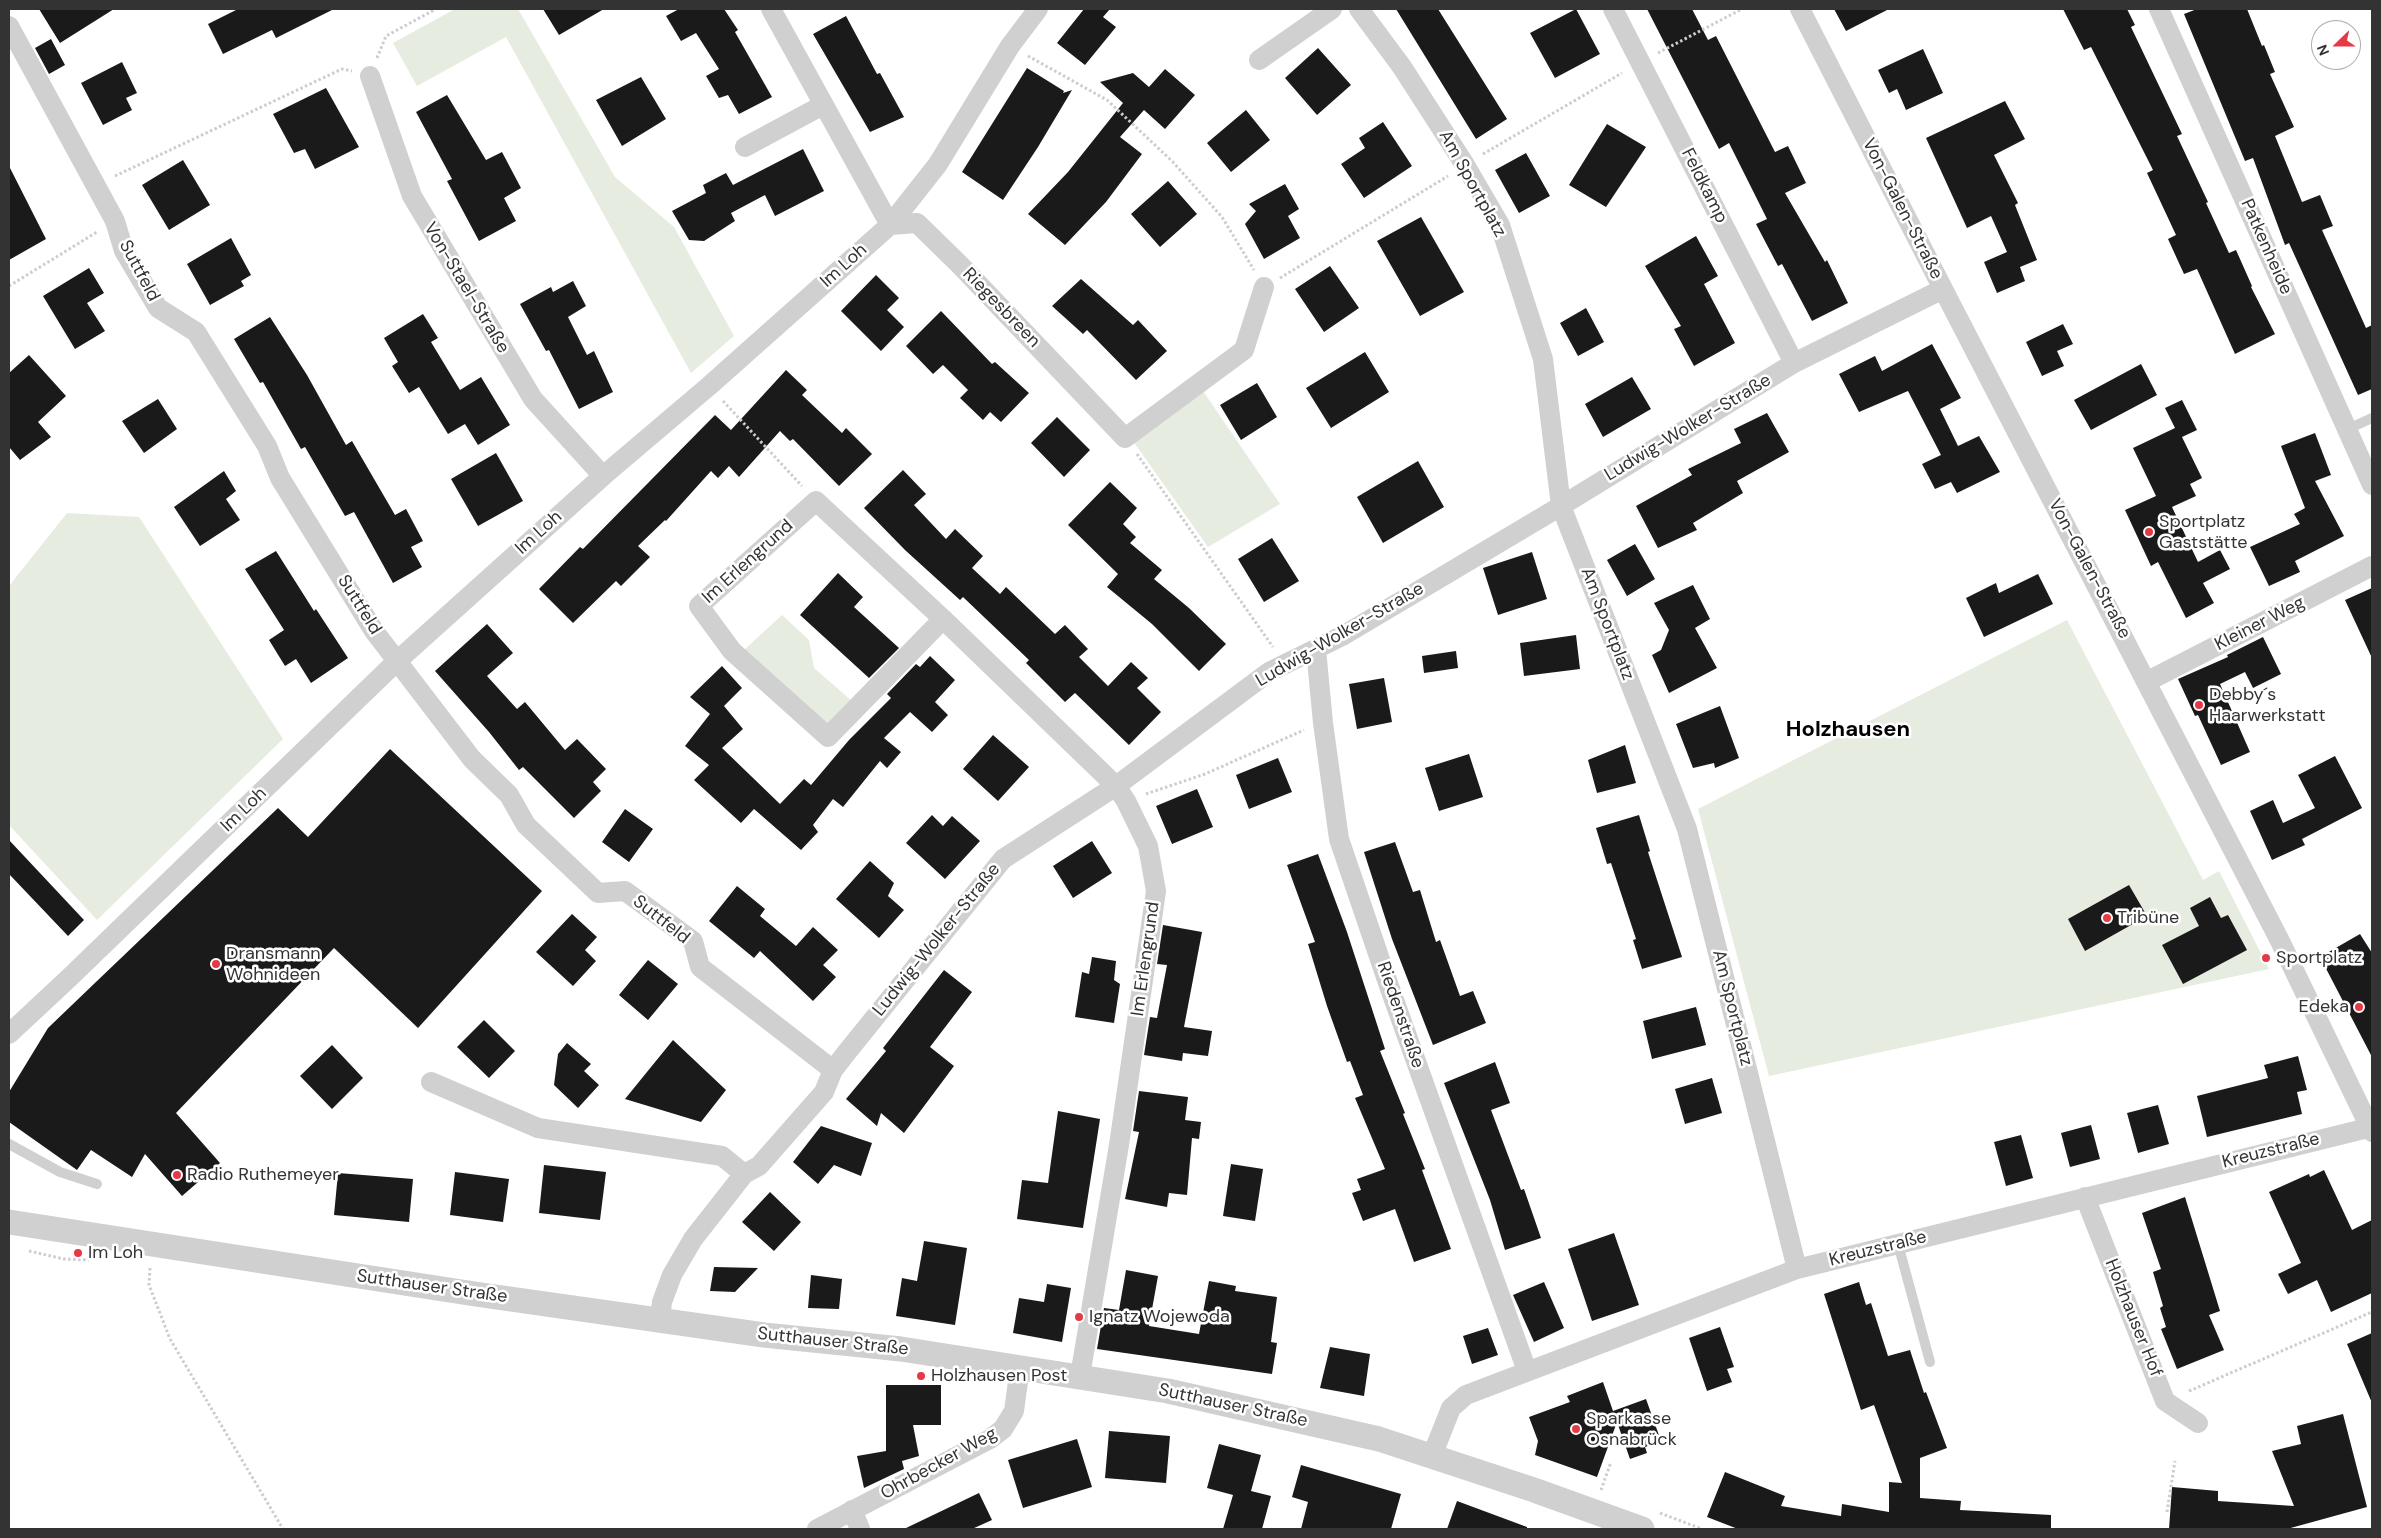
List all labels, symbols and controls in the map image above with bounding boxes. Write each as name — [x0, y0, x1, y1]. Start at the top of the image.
north arrow — [2311, 20, 2361, 70]
text: N — [2313, 42, 2333, 58]
street label: Am Sportplatz — [1434, 127, 1510, 241]
street label: Von-Galen-Straße — [1857, 135, 1947, 283]
street label: Feldkamp — [1676, 145, 1732, 227]
street label: Patkenheide — [2235, 196, 2297, 298]
street label: Von-Stael-Straße — [418, 219, 514, 357]
street label: Suttfeld — [114, 237, 164, 305]
street label: Im Loh — [816, 240, 872, 292]
street label: Riegesbreen — [958, 264, 1044, 352]
street label: Ludwig-Wolker-Straße — [1601, 370, 1775, 486]
street label: Von-Galen-Straße — [2043, 495, 2135, 643]
street label: Im Loh — [511, 507, 567, 559]
place label: Sportplatz Gaststätte — [2159, 511, 2247, 554]
street label: Im Erlengrund — [698, 515, 798, 609]
marker: Sportplatz Gaststätte — [2143, 526, 2155, 538]
street label: Am Sportplatz — [1576, 565, 1638, 683]
street label: Suttfeld — [332, 571, 386, 639]
street label: Ludwig-Wolker-Straße — [1252, 578, 1428, 692]
street label: Kleiner Weg — [2212, 592, 2308, 656]
place label: Debby´s Haarwerkstatt — [2209, 684, 2326, 726]
marker: Debby´s Haarwerkstatt — [2193, 699, 2205, 711]
district label: Holzhausen — [1786, 717, 1910, 743]
street label: Im Loh — [217, 783, 271, 837]
street label: Ludwig-Wolker-Straße — [869, 859, 1005, 1021]
street label: Suttfeld — [628, 891, 694, 949]
street label: Im Erlengrund — [1127, 901, 1165, 1017]
place label: Tribüne — [2117, 907, 2179, 929]
marker: Tribüne — [2101, 912, 2113, 924]
place label: Dransmann Wohnideen — [226, 943, 321, 986]
place label: Sportplatz — [2276, 947, 2362, 969]
street label: Am Sportplatz — [1707, 948, 1757, 1068]
marker: Sportplatz — [2260, 952, 2272, 964]
marker: Dransmann Wohnideen — [210, 958, 222, 970]
street label: Riedenstraße — [1372, 959, 1428, 1071]
place label: Edeka — [2299, 996, 2349, 1018]
marker: Edeka — [2353, 1001, 2365, 1013]
street label: Kreuzstraße — [2220, 1128, 2322, 1174]
place label: Radio Ruthemeyer — [187, 1164, 339, 1186]
marker: Radio Ruthemeyer — [171, 1169, 183, 1181]
street label: Kreuzstraße — [1827, 1226, 1929, 1272]
place label: Im Loh — [88, 1242, 143, 1264]
marker: Im Loh — [72, 1247, 84, 1259]
street label: Holzhauser Hof — [2099, 1256, 2167, 1380]
street label: Sutthauser Straße — [355, 1266, 509, 1308]
place label: Ignatz Wojewoda — [1089, 1306, 1230, 1328]
marker: Ignatz Wojewoda — [1073, 1311, 1085, 1323]
street label: Sutthauser Straße — [756, 1323, 910, 1361]
place label: Holzhausen Post — [931, 1365, 1067, 1387]
marker: Holzhausen Post — [915, 1370, 927, 1382]
street label: Sutthauser Straße — [1156, 1380, 1310, 1432]
place label: Sparkasse Osnabrück — [1586, 1408, 1677, 1450]
street label: Ohrbecker Weg — [877, 1423, 1001, 1505]
marker: Sparkasse Osnabrück — [1570, 1423, 1582, 1435]

